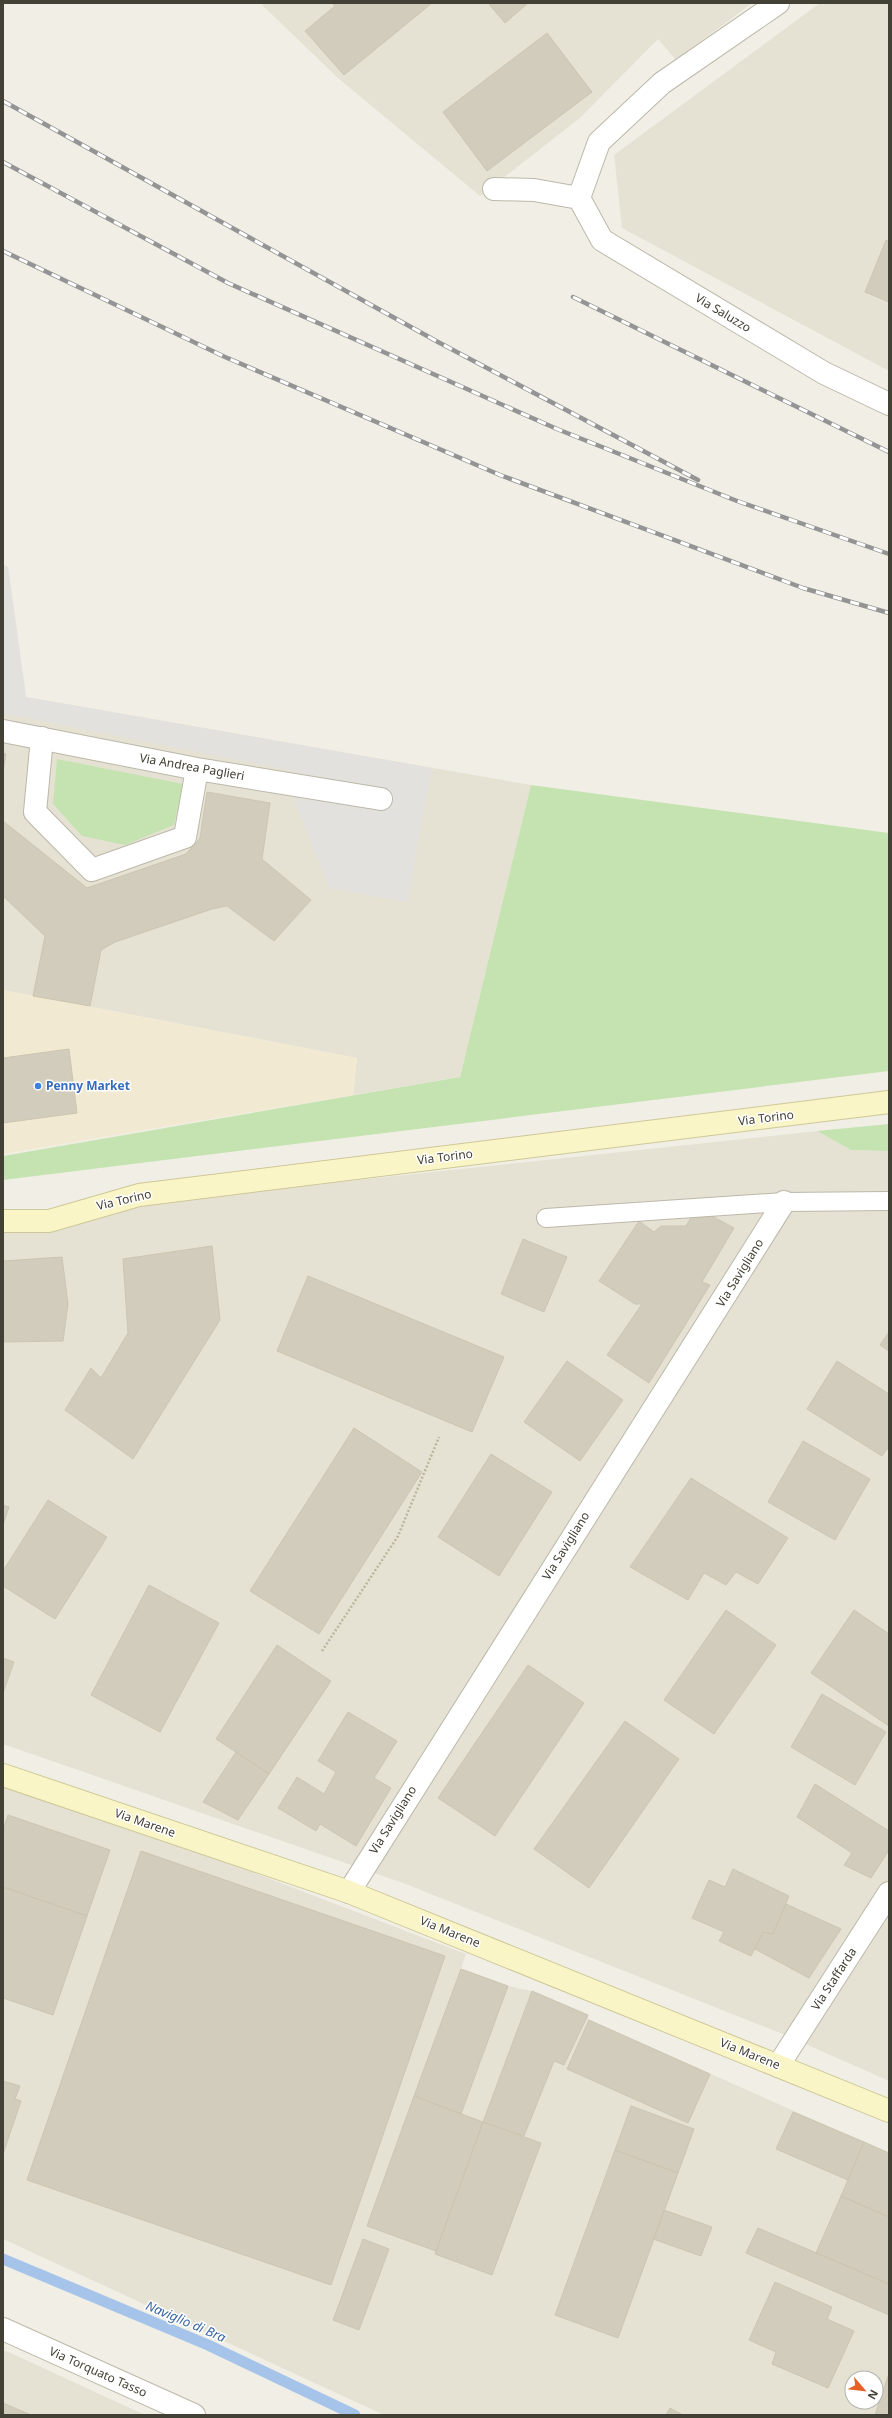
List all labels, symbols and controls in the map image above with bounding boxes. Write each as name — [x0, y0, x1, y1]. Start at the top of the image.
street label: Via Saluzzo — [692, 289, 754, 336]
street label: Via Andrea Paglieri — [138, 749, 246, 784]
place label: Penny Market — [46, 1077, 130, 1094]
marker: Penny Market — [33, 1081, 43, 1091]
street label: Via Torino — [737, 1106, 795, 1129]
street label: Via Torino — [416, 1145, 474, 1168]
street label: Via Torino — [95, 1185, 153, 1214]
street label: Via Savigliano — [712, 1235, 767, 1310]
street label: Via Savigliano — [538, 1508, 593, 1583]
street label: Via Savigliano — [365, 1782, 420, 1857]
street label: Via Marene — [112, 1804, 178, 1841]
street label: Via Marene — [418, 1912, 483, 1951]
street label: Via Staffarda — [807, 1944, 860, 2013]
street label: Via Marene — [718, 2034, 783, 2073]
water label: Naviglio di Bra — [143, 2296, 229, 2346]
street label: Via Torquato Tasso — [47, 2342, 150, 2401]
north arrow — [844, 2370, 884, 2410]
text: N — [865, 2387, 882, 2402]

